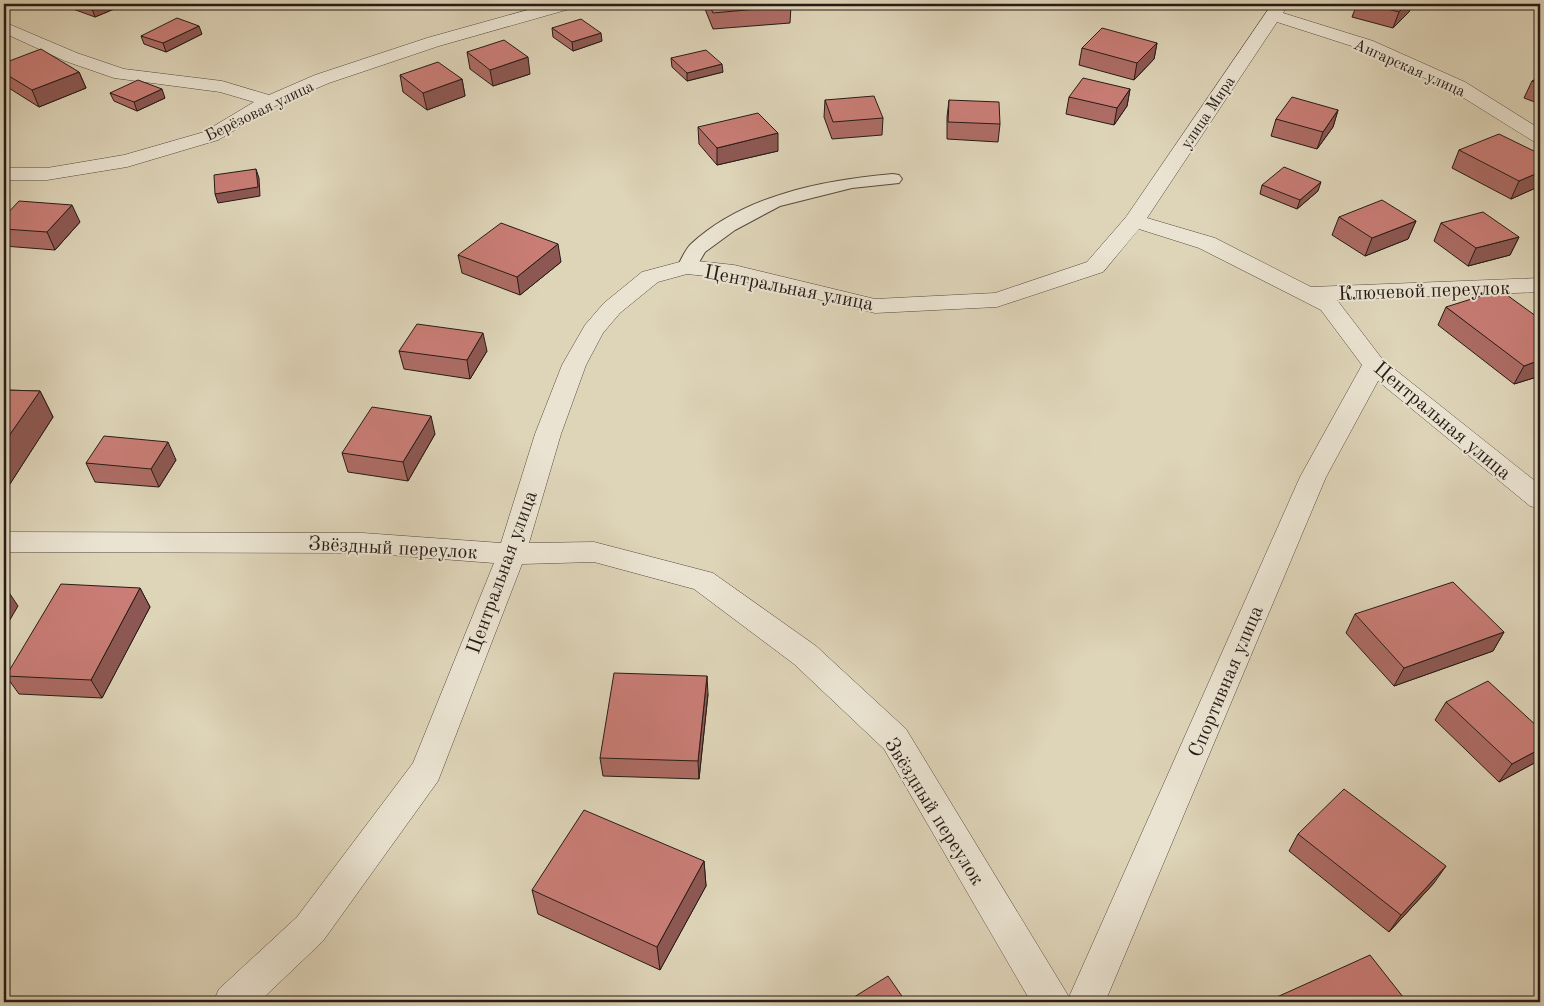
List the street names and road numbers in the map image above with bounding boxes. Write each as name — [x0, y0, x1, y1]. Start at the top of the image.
street label: Ангарская улица — [1351, 37, 1467, 101]
street label: улица Мира — [1179, 74, 1239, 152]
street label: Берёзовая улица — [203, 79, 317, 145]
street label: Центральная улица — [702, 263, 875, 315]
street label: Ключевой переулок — [1338, 279, 1510, 305]
street label: Центральная улица — [1369, 359, 1514, 485]
street label: Центральная улица — [464, 488, 542, 657]
street label: Звёздный переулок — [308, 535, 478, 563]
street label: Спортивная улица — [1186, 603, 1268, 760]
street label: Звёздный переулок — [880, 735, 987, 889]

